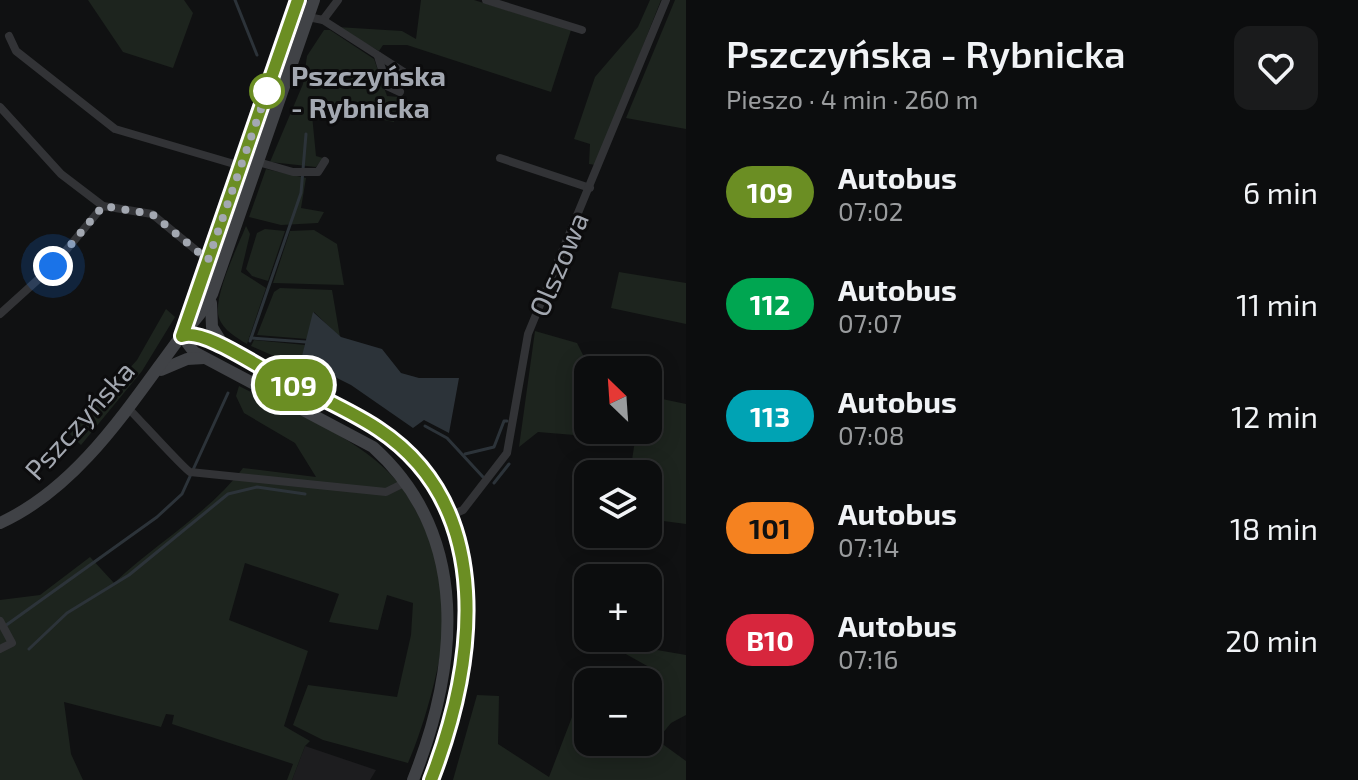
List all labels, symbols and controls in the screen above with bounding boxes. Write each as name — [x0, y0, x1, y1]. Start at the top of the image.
button: heart — [1234, 26, 1318, 110]
text: Pszczyńska - Rybnicka — [726, 30, 1126, 76]
place label: Pszczyńska - Rybnicka — [291, 58, 446, 124]
marker: Pszczyńska - Rybnicka — [250, 74, 284, 108]
text: Pieszo · 4 min · 260 m — [726, 83, 978, 114]
text: Autobus — [838, 159, 957, 195]
text: 6 min — [1243, 174, 1318, 210]
text: 109 — [747, 175, 793, 209]
text: 07:02 — [838, 195, 903, 226]
street label: Olszowa — [521, 207, 595, 321]
your location — [33, 246, 73, 286]
text: Autobus — [838, 271, 957, 307]
text: 11 min — [1236, 286, 1318, 322]
text: 112 — [750, 287, 790, 321]
text: 07:07 — [838, 307, 902, 338]
street label: Pszczyńska — [17, 354, 141, 486]
north arrow — [574, 356, 662, 444]
map controls — [574, 356, 662, 756]
line badge: 109 — [248, 359, 340, 411]
text: 109 — [271, 368, 317, 402]
text: Autobus — [838, 383, 957, 419]
text: 12 min — [1231, 398, 1318, 434]
text: 113 — [750, 399, 790, 433]
text: 07:08 — [838, 419, 905, 450]
button: layers — [574, 460, 662, 548]
text: Autobus — [838, 495, 957, 531]
text: 18 min — [1230, 510, 1318, 546]
text: 101 — [749, 511, 791, 545]
text: 07:14 — [838, 531, 899, 562]
button: + — [574, 564, 662, 652]
text: Autobus — [838, 607, 957, 643]
text: 20 min — [1225, 622, 1318, 658]
text: B10 — [746, 623, 794, 657]
text: 07:16 — [838, 643, 898, 674]
button: − — [574, 668, 662, 756]

